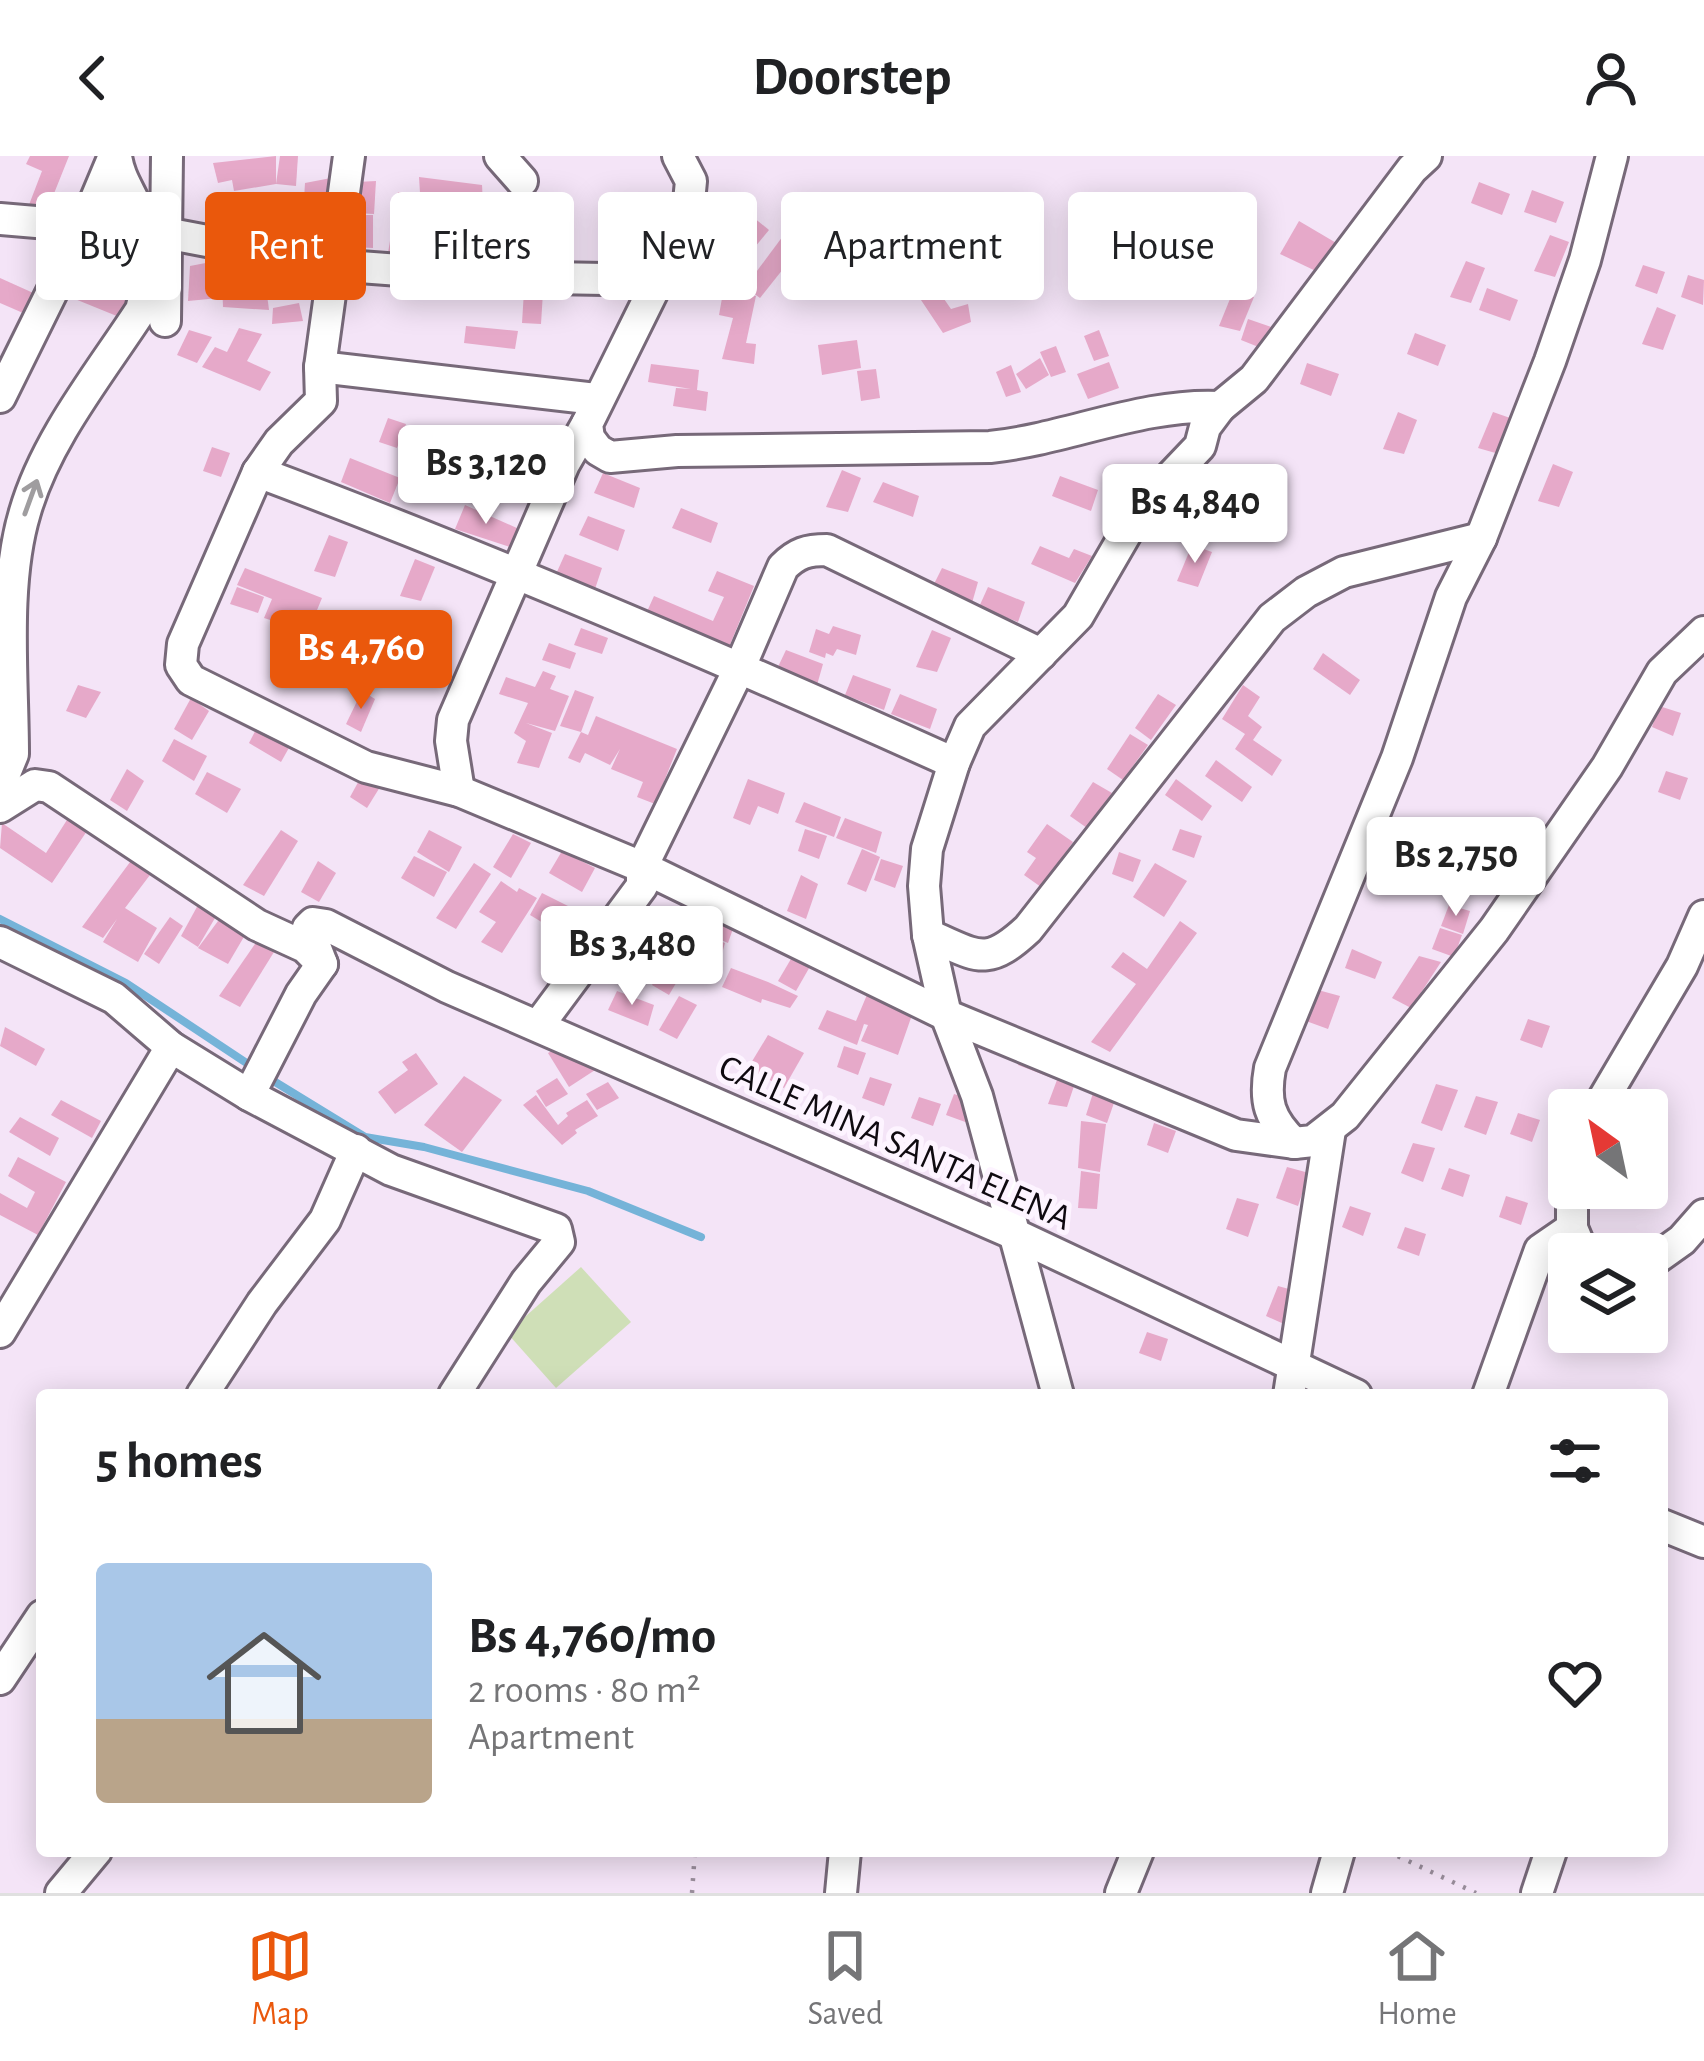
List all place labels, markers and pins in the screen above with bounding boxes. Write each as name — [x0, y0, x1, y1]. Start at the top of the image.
pin: Bs 3,120 — [362, 425, 610, 527]
pin: Bs 4,840 — [1071, 464, 1319, 566]
pin: Bs 4,760 — [237, 610, 485, 712]
pin: Bs 2,750 — [1332, 817, 1580, 919]
pin: Bs 3,480 — [508, 906, 756, 1008]

